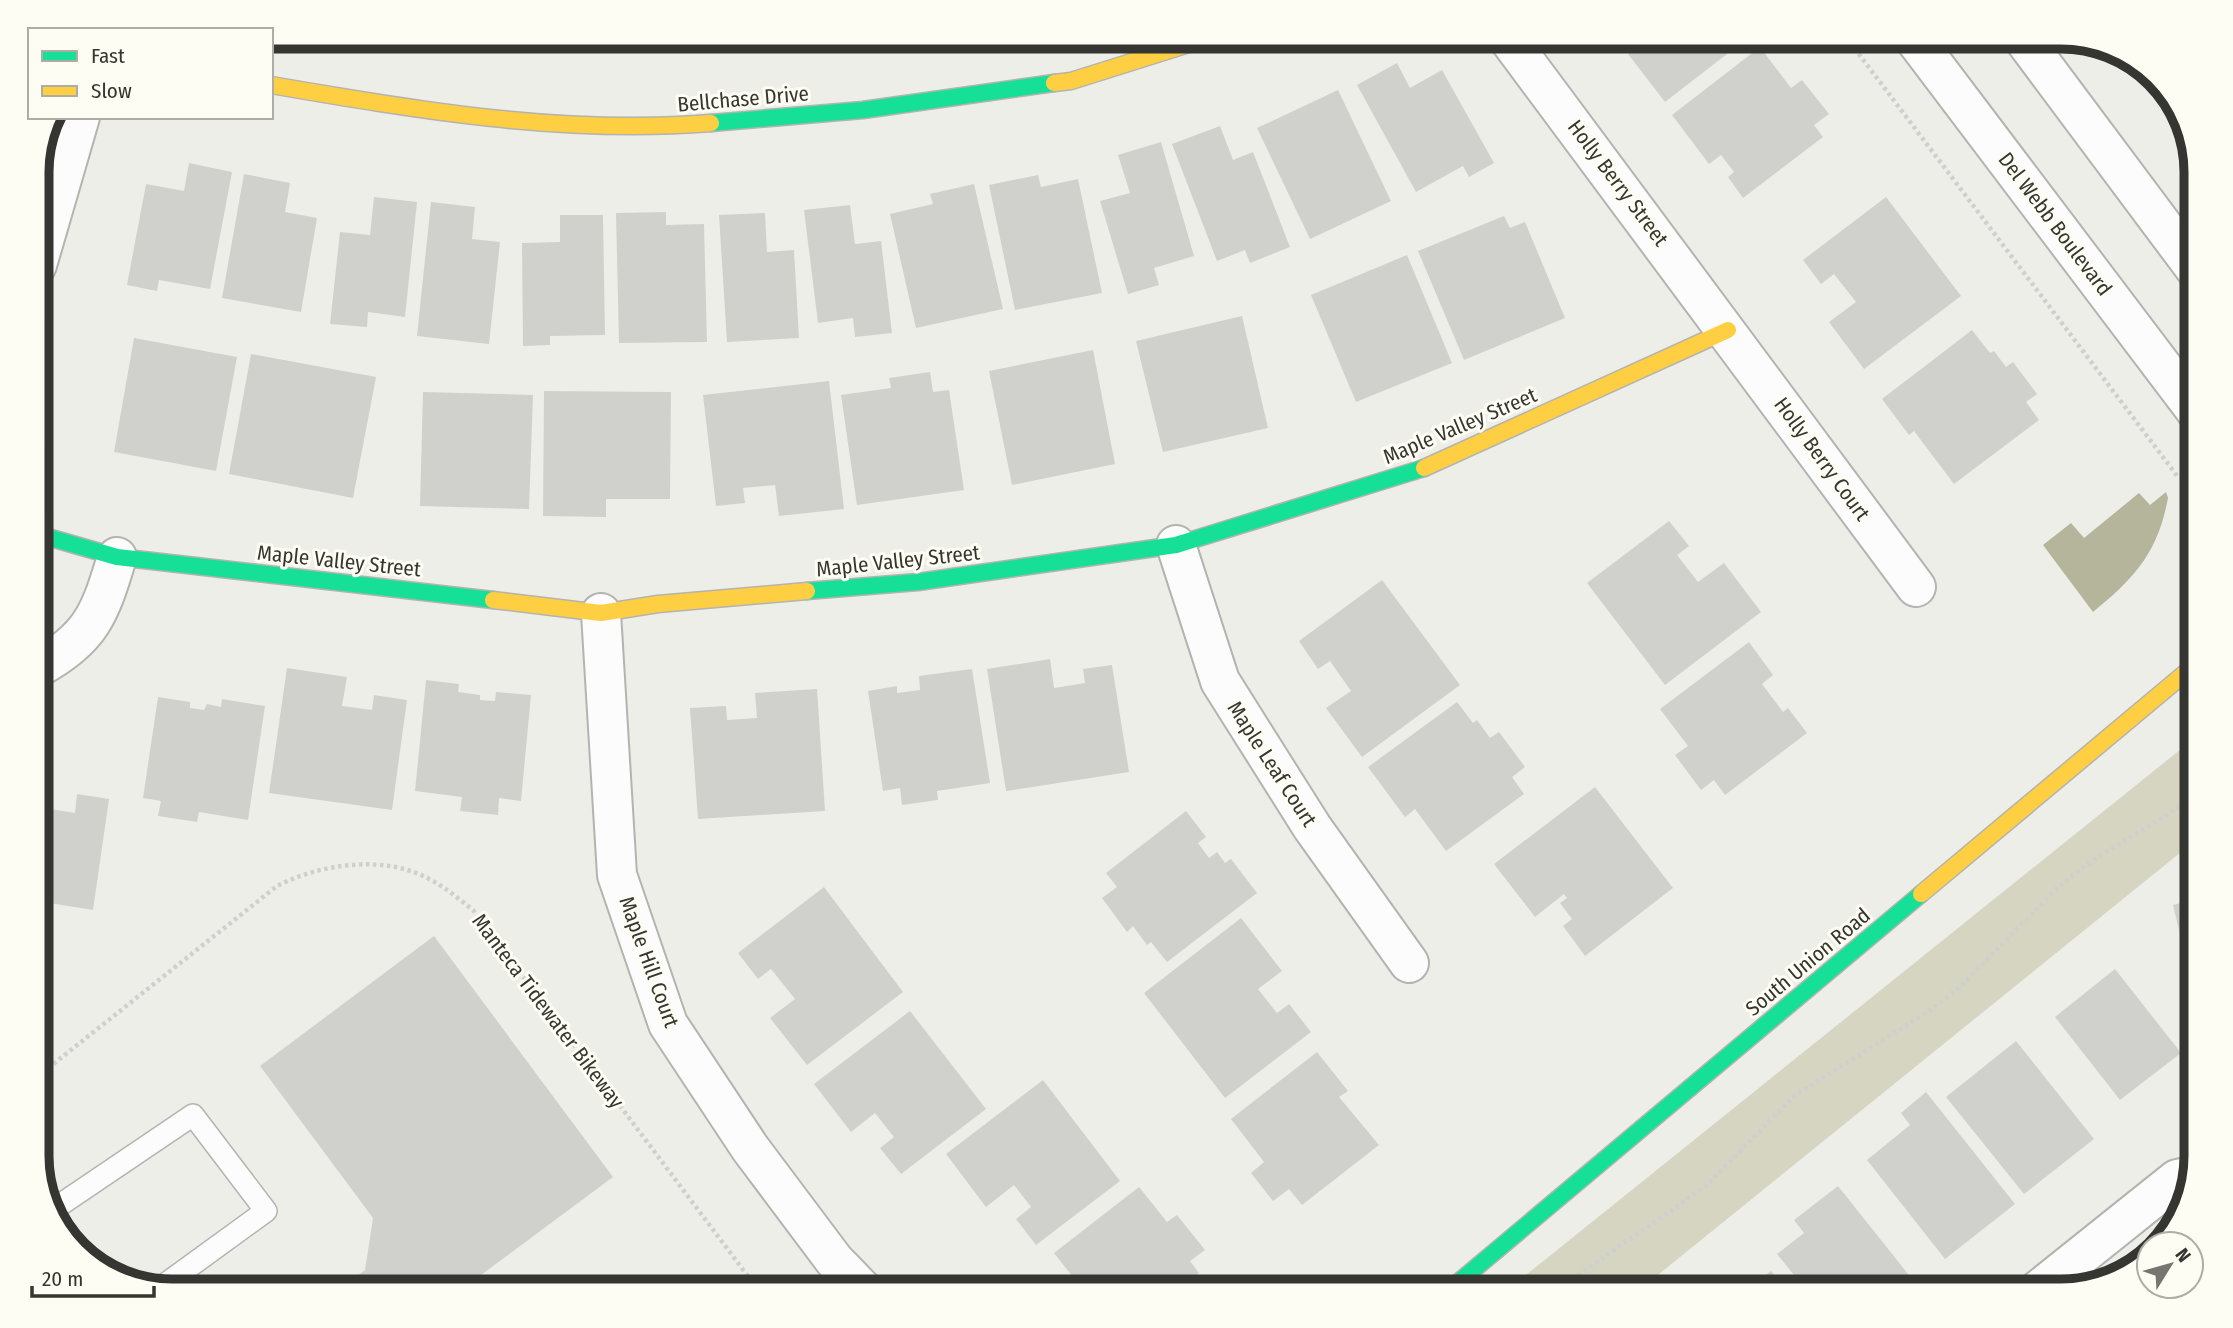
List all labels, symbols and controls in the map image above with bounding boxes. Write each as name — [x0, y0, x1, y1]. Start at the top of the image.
legend — [28, 28, 273, 119]
text: Fast — [91, 43, 125, 69]
text: Slow — [91, 78, 132, 104]
street label: Bellchase Drive — [676, 80, 810, 118]
street label: Holly Berry Street — [1562, 115, 1674, 251]
street label: Del Webb Boulevard — [1993, 147, 2117, 301]
street label: Maple Valley Street — [1379, 382, 1541, 470]
street label: Holly Berry Court — [1769, 392, 1876, 526]
street label: Maple Valley Street — [256, 539, 422, 583]
street label: Maple Valley Street — [815, 539, 981, 583]
street label: Maple Leaf Court — [1222, 696, 1322, 832]
street label: Maple Hill Court — [613, 893, 685, 1031]
street label: South Union Road — [1740, 902, 1876, 1022]
street label: Manteca Tidewater Bikeway — [466, 909, 630, 1114]
north arrow — [2135, 1230, 2205, 1300]
text: N — [2171, 1244, 2196, 1267]
scale bar — [32, 1254, 154, 1298]
text: 20 m — [42, 1266, 83, 1292]

